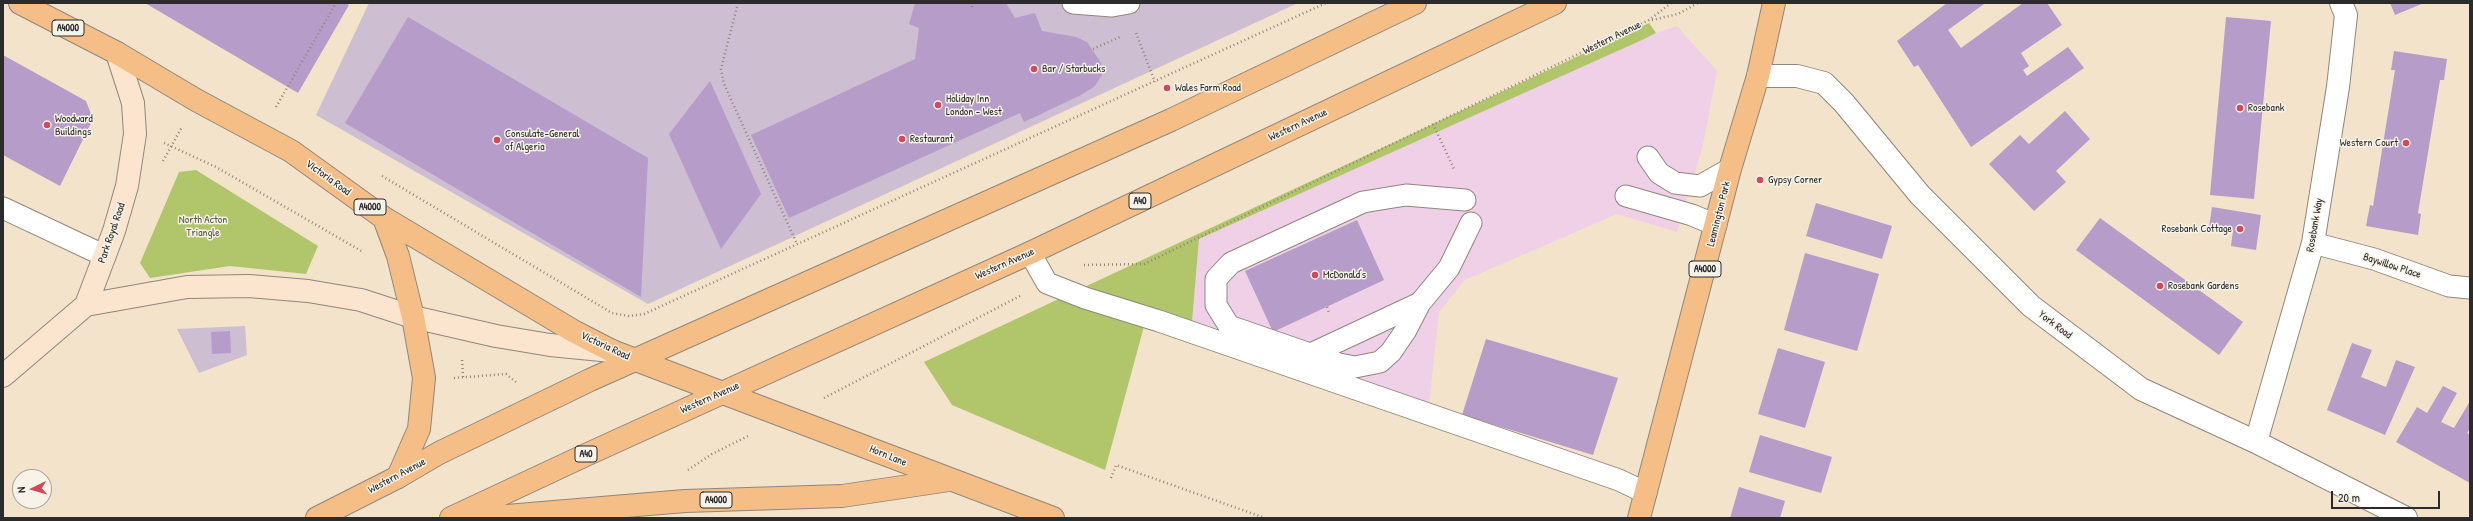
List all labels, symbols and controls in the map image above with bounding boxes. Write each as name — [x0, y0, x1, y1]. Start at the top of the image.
street label: Western Avenue — [1581, 18, 1643, 58]
road number: A4000 — [52, 20, 84, 36]
place label: Bar / Starbucks — [1042, 62, 1105, 76]
marker: Bar / Starbucks — [1029, 64, 1039, 74]
place label: Wales Farm Road — [1175, 81, 1241, 95]
marker: Wales Farm Road — [1162, 83, 1172, 93]
place label: Holiday Inn London - West — [946, 92, 1002, 118]
marker: Holiday Inn London - West — [933, 100, 943, 110]
place label: Rosebank — [2248, 101, 2284, 115]
marker: Rosebank — [2235, 103, 2245, 113]
street label: Western Avenue — [1267, 106, 1329, 144]
place label: Woodward Buildings — [55, 112, 93, 138]
marker: Woodward Buildings — [42, 120, 52, 130]
place label: Consulate-General of Algeria — [505, 127, 579, 153]
place label: Restaurant — [910, 132, 953, 146]
marker: Restaurant — [897, 134, 907, 144]
marker: Consulate-General of Algeria — [492, 135, 502, 145]
place label: Western Court — [2340, 136, 2398, 150]
marker: Western Court — [2401, 138, 2411, 148]
street label: Victoria Road — [303, 157, 353, 199]
place label: Gypsy Corner — [1768, 173, 1822, 187]
marker: Gypsy Corner — [1755, 175, 1765, 185]
street label: Leamington Park — [1705, 180, 1733, 248]
road number: A40 — [1129, 193, 1151, 209]
street label: Rosebank Way — [2304, 197, 2326, 253]
road number: A4000 — [354, 199, 386, 215]
street label: Park Royal Road — [96, 201, 128, 265]
park label: North Acton Triangle — [179, 213, 227, 239]
place label: Rosebank Cottage — [2161, 222, 2232, 236]
marker: Rosebank Cottage — [2235, 224, 2245, 234]
street label: Western Avenue — [973, 245, 1037, 283]
street label: Baywillow Place — [2361, 250, 2423, 282]
road number: A4000 — [1689, 261, 1721, 277]
place label: McDonald's — [1323, 268, 1366, 282]
marker: McDonald's — [1310, 270, 1320, 280]
place label: Rosebank Gardens — [2168, 279, 2239, 293]
marker: Rosebank Gardens — [2155, 281, 2165, 291]
street label: York Road — [2036, 308, 2074, 342]
street label: Victoria Road — [578, 329, 632, 363]
street label: Western Avenue — [678, 379, 742, 417]
street label: Horn Lane — [867, 443, 909, 469]
road number: A40 — [575, 446, 597, 462]
street label: Western Avenue — [366, 455, 428, 497]
north arrow — [12, 469, 52, 509]
scale bar — [2333, 483, 2442, 509]
text: N — [14, 486, 28, 493]
text: 20 m — [2338, 489, 2360, 506]
road number: A4000 — [700, 492, 732, 508]

